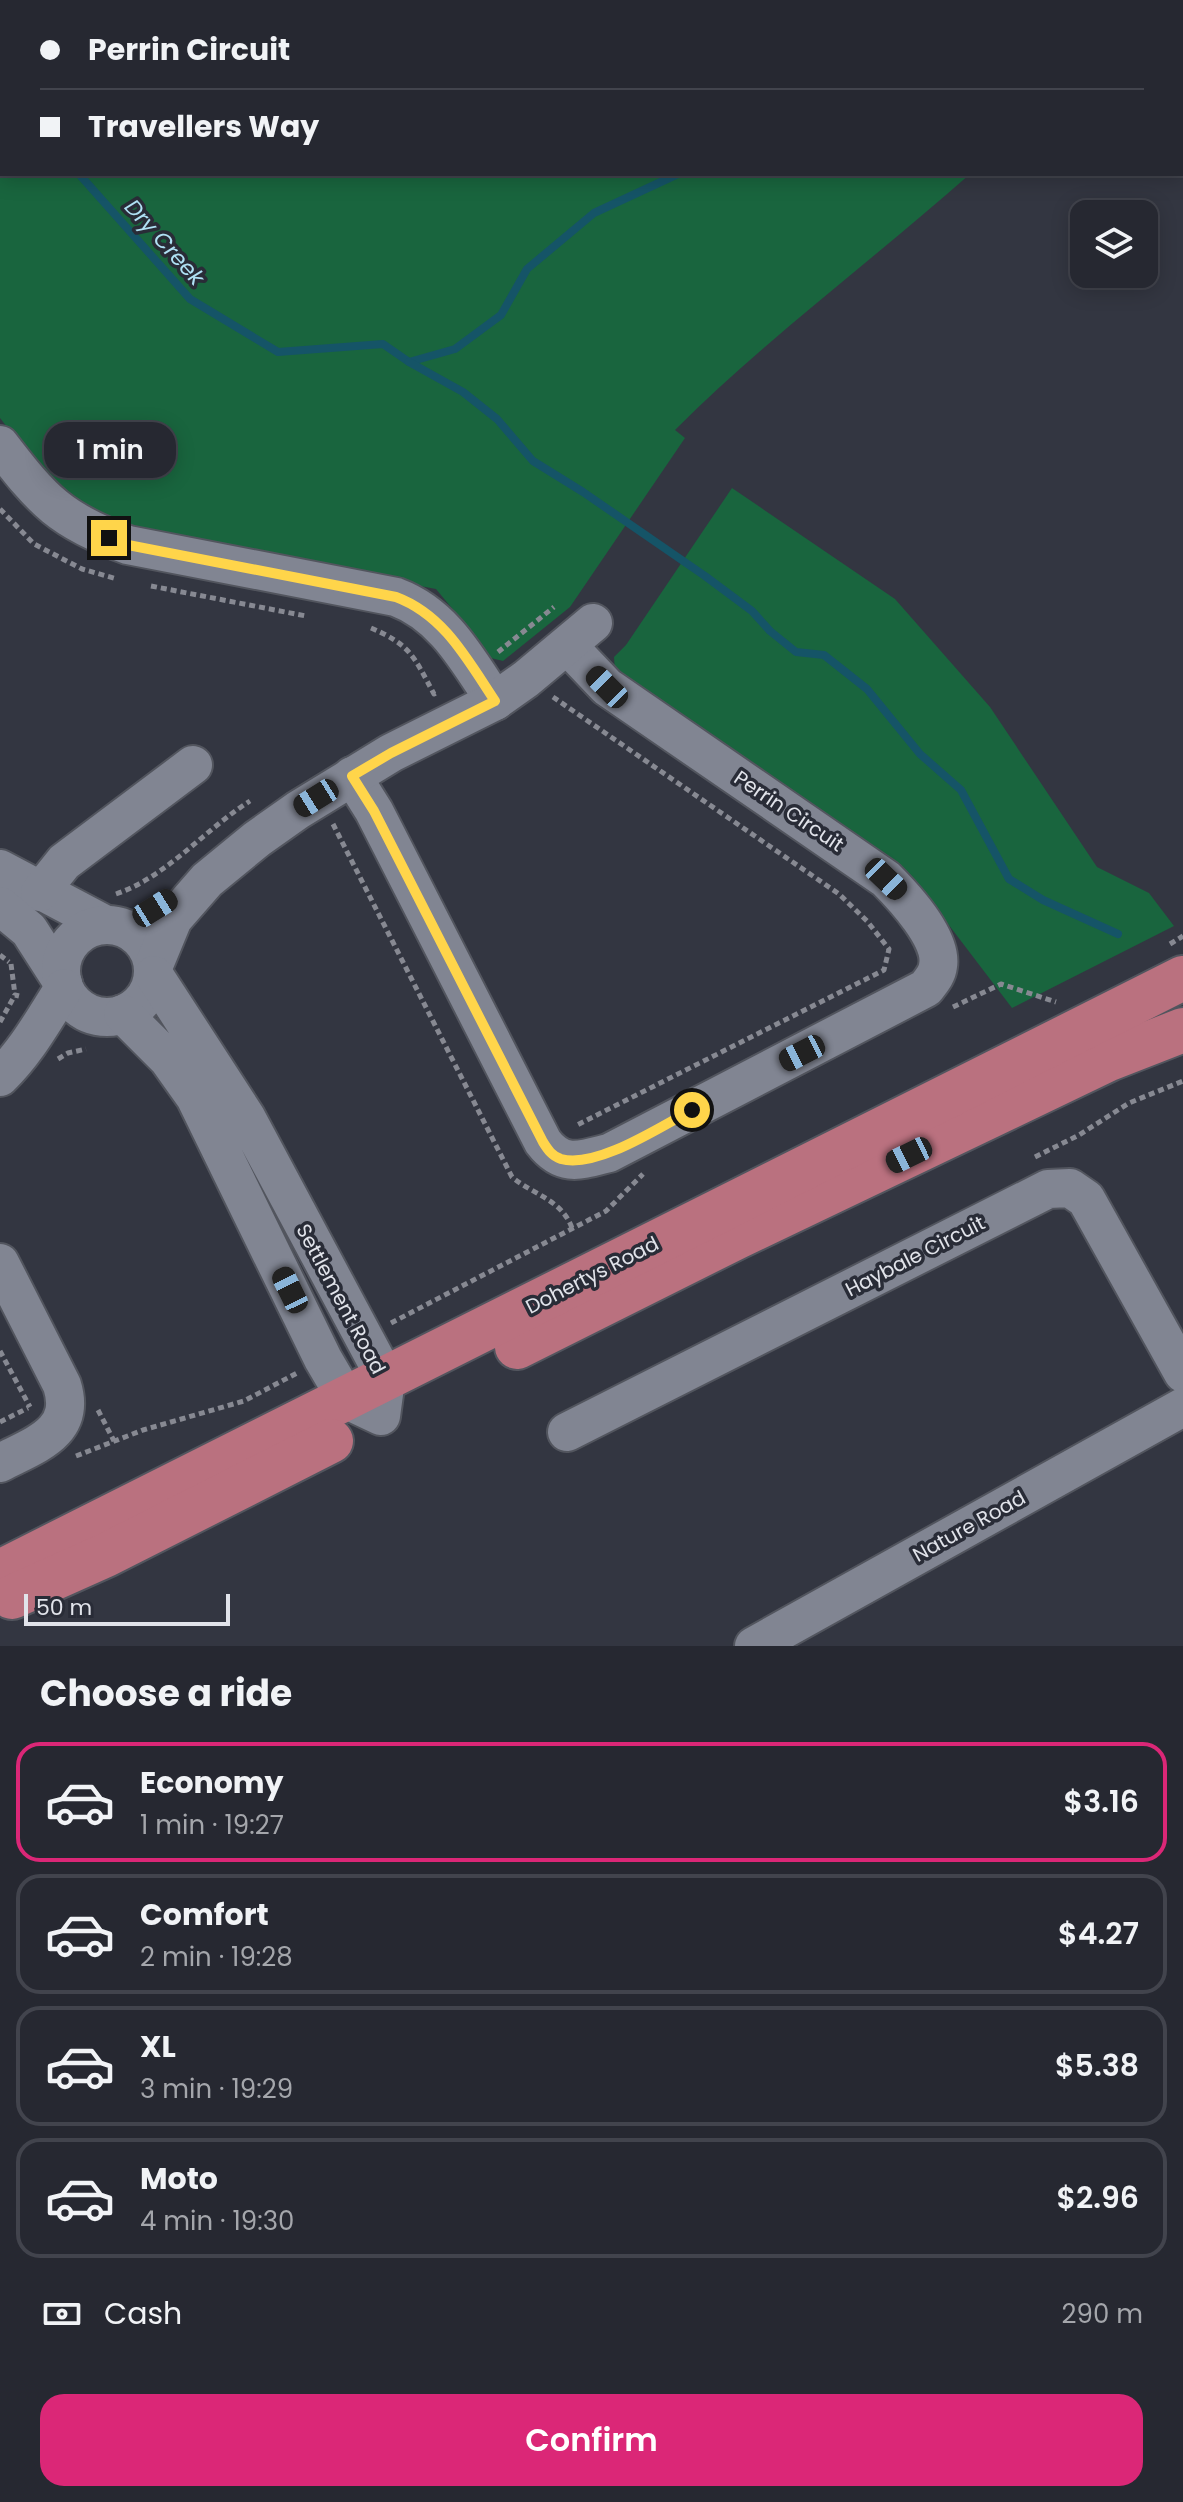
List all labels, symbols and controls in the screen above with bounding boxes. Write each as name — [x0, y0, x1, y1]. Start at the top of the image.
text: Perrin Circuit — [88, 28, 290, 71]
text: Travellers Way — [88, 105, 319, 148]
water label: Dry Creek — [117, 192, 213, 294]
map controls — [1070, 200, 1158, 288]
button: layers — [1070, 200, 1158, 288]
callout: 1 min — [43, 422, 175, 478]
text: 1 min — [76, 432, 144, 468]
route end — [91, 520, 127, 556]
car — [582, 662, 632, 712]
street label: Perrin Circuit — [729, 764, 849, 858]
car — [289, 775, 343, 821]
car — [860, 854, 912, 904]
car — [128, 885, 182, 931]
car — [775, 1031, 829, 1075]
route start — [674, 1092, 710, 1128]
car — [882, 1134, 936, 1176]
street label: Haybale Circuit — [840, 1209, 990, 1303]
street label: Settlement Road — [290, 1219, 392, 1379]
street label: Dohertys Road — [521, 1229, 663, 1321]
car — [269, 1263, 311, 1317]
street label: Nature Road — [908, 1483, 1030, 1569]
scale bar — [24, 1590, 230, 1626]
text: 50 m — [36, 1592, 92, 1623]
text: Choose a ride — [40, 1668, 292, 1719]
text: Economy — [140, 1761, 284, 1804]
icon: car — [44, 1766, 116, 1838]
text: $3.16 — [1064, 1780, 1139, 1823]
text: 1 min · 19:27 — [140, 1807, 284, 1843]
text: Comfort — [140, 1893, 269, 1936]
icon: car — [44, 1898, 116, 1970]
text: $4.27 — [1058, 1912, 1139, 1955]
text: 2 min · 19:28 — [140, 1939, 293, 1975]
text: XL — [140, 2025, 176, 2068]
icon: car — [44, 2030, 116, 2102]
text: $5.38 — [1055, 2044, 1139, 2087]
text: 3 min · 19:29 — [140, 2071, 293, 2107]
text: Moto — [140, 2157, 218, 2200]
icon: car — [44, 2162, 116, 2234]
text: $2.96 — [1056, 2176, 1139, 2219]
text: 4 min · 19:30 — [140, 2203, 294, 2239]
icon: cash — [40, 2292, 84, 2336]
text: Cash — [104, 2292, 182, 2335]
text: 290 m — [1062, 2296, 1143, 2332]
button: Confirm — [40, 2394, 1143, 2486]

